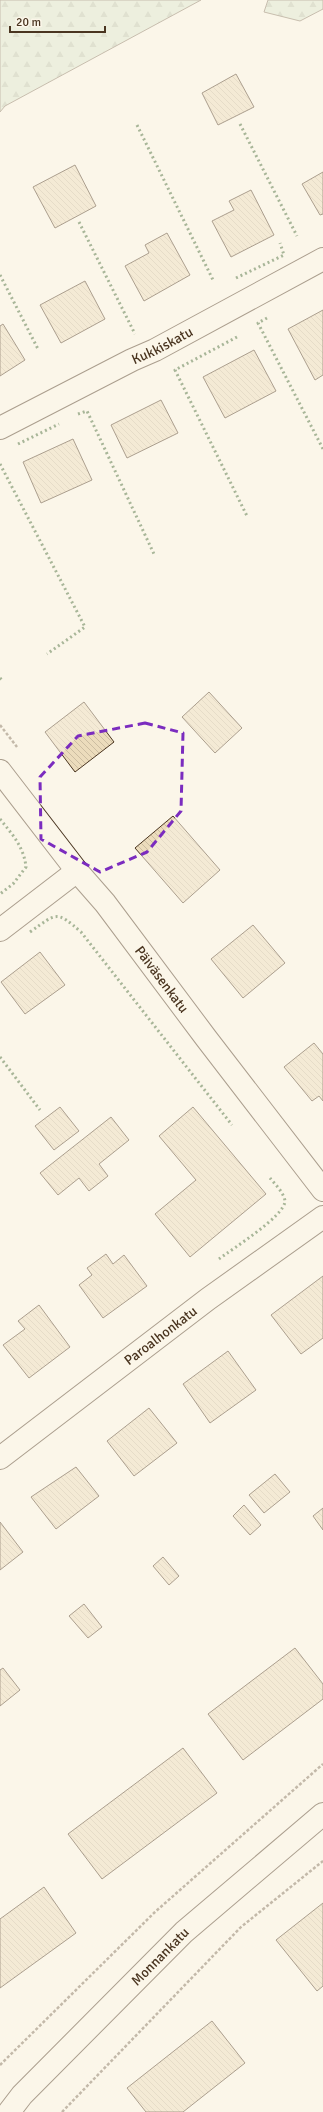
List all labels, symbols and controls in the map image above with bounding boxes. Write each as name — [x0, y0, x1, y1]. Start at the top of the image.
scale bar — [10, 8, 105, 34]
text: 20 m — [16, 15, 41, 30]
street label: Kukkiskatu — [129, 323, 196, 368]
street label: Päiväsenkatu — [132, 942, 193, 1016]
street label: Paroalhonkatu — [121, 1302, 200, 1369]
street label: Monnankatu — [127, 1924, 192, 1989]

